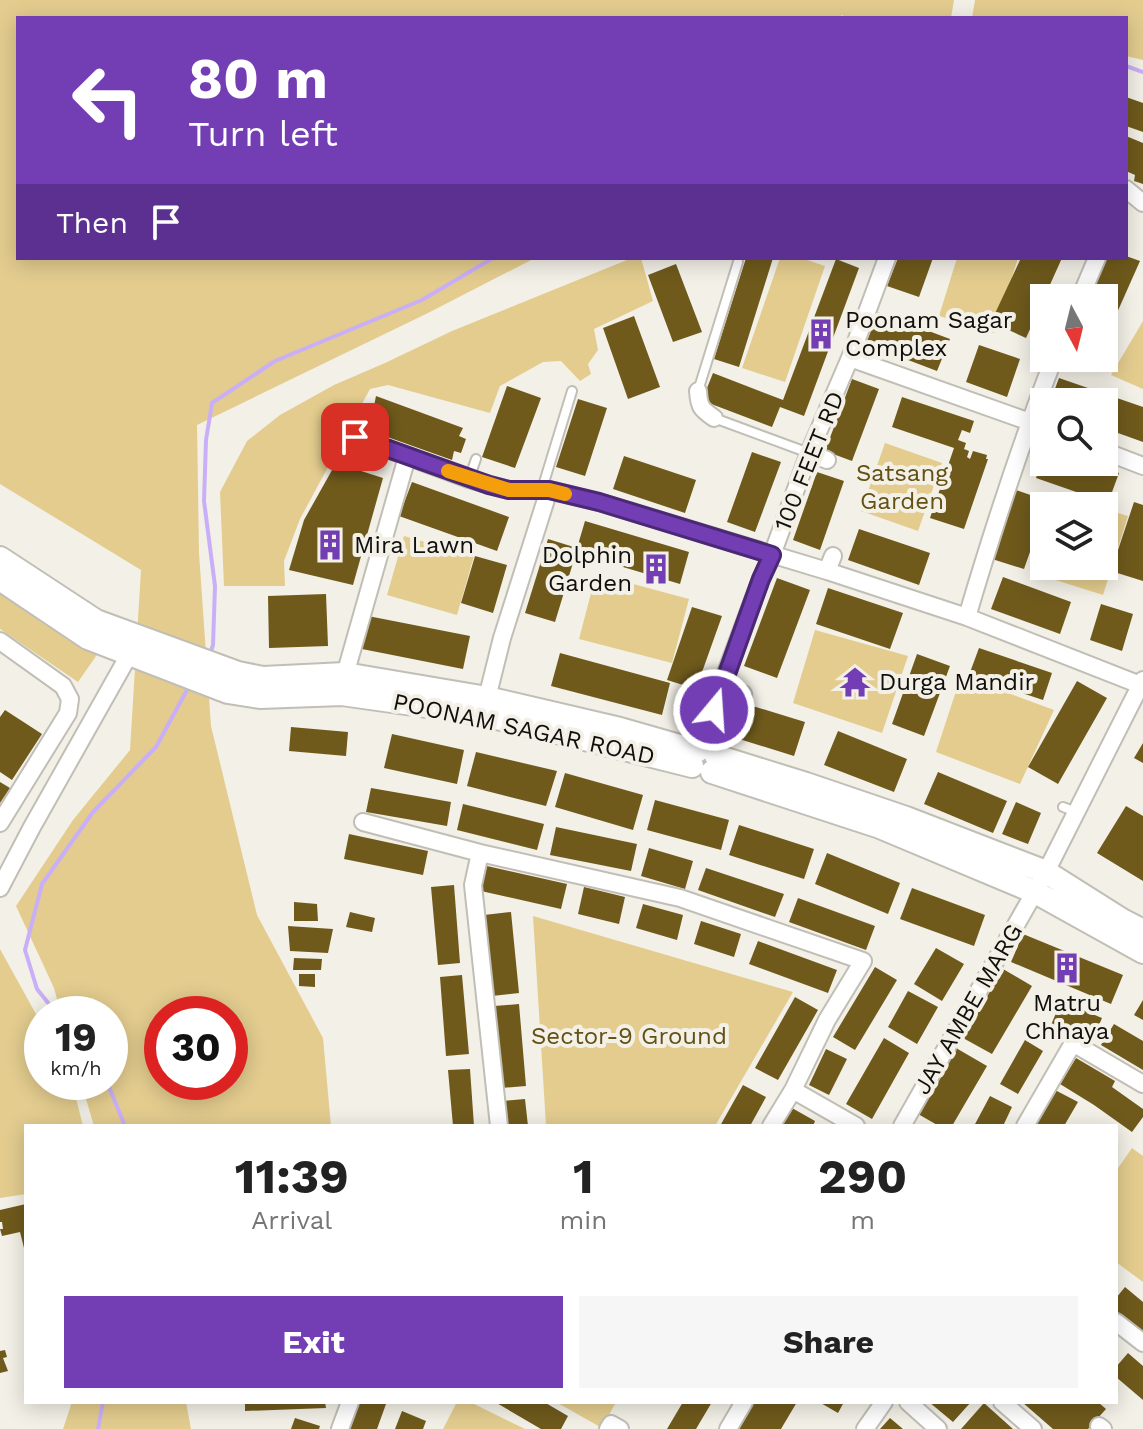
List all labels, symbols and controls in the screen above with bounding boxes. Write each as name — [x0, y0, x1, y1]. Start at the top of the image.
text: 80 m — [188, 46, 328, 112]
icon: left — [56, 48, 160, 152]
text: Turn left — [188, 113, 338, 155]
icon: arrive — [144, 200, 188, 244]
text: Then — [56, 205, 128, 240]
north arrow — [1030, 284, 1118, 372]
map controls — [1030, 284, 1118, 580]
place label: Poonam Sagar Complex — [845, 306, 1013, 362]
building icon: Poonam Sagar Complex — [804, 317, 838, 351]
street label: 100 FEET RD — [768, 387, 850, 535]
button: search — [1030, 388, 1118, 476]
pin — [321, 403, 389, 471]
icon: arrive — [333, 415, 377, 459]
park label: Satsang Garden — [856, 459, 948, 515]
button: layers — [1030, 492, 1118, 580]
building icon: Mira Lawn — [313, 528, 347, 562]
place label: Mira Lawn — [354, 531, 474, 559]
place label: Dolphin Garden — [542, 541, 632, 597]
building icon: Dolphin Garden — [639, 552, 673, 586]
temple icon: Durga Mandir — [838, 665, 872, 699]
position arrow — [672, 668, 756, 752]
place label: Durga Mandir — [879, 668, 1035, 696]
street label: POONAM SAGAR ROAD — [391, 688, 657, 770]
street label: JAY AMBE MARG — [908, 919, 1028, 1099]
building icon: Matru Chhaya — [1050, 951, 1084, 985]
place label: Matru Chhaya — [1025, 989, 1109, 1045]
speed limit sign: 30 — [144, 996, 248, 1100]
text: 19 — [55, 1014, 97, 1061]
park label: Sector-9 Ground — [531, 1022, 727, 1050]
text: km/h — [50, 1056, 102, 1080]
text: 11:39 — [235, 1148, 349, 1205]
text: 1 — [573, 1148, 594, 1205]
text: 290 — [818, 1148, 907, 1205]
text: Arrival — [251, 1205, 332, 1235]
text: min — [560, 1205, 607, 1235]
text: m — [850, 1205, 875, 1235]
button: Exit — [64, 1296, 563, 1388]
button: Share — [579, 1296, 1078, 1388]

